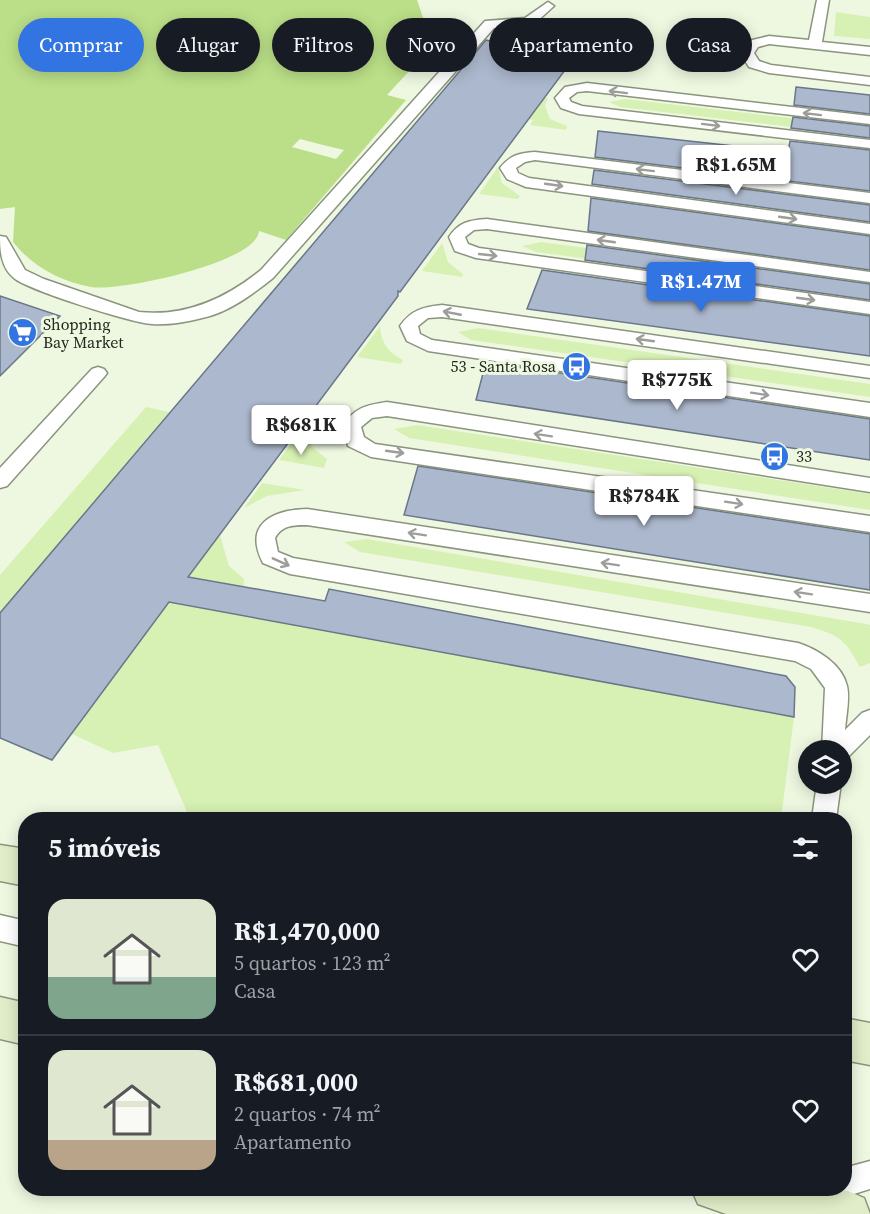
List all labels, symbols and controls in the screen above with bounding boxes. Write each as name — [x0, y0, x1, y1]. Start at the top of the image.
chip: Comprar — [18, 18, 144, 72]
chip: Alugar — [156, 18, 260, 72]
chip: Filtros — [272, 18, 374, 72]
chip: Novo — [386, 18, 477, 72]
chip: Apartamento — [489, 18, 654, 72]
chip: Casa — [666, 18, 752, 72]
one-way arrow — [609, 86, 629, 97]
one-way arrow — [802, 108, 822, 119]
one-way arrow — [700, 120, 720, 131]
pin: R$1.65M — [681, 145, 791, 196]
text: R$1.65M — [696, 150, 776, 178]
one-way arrow — [636, 165, 656, 176]
one-way arrow — [543, 180, 563, 191]
one-way arrow — [778, 212, 798, 223]
one-way arrow — [596, 235, 616, 246]
one-way arrow — [478, 249, 498, 260]
pin: R$1.47M — [646, 262, 756, 313]
text: R$1.47M — [661, 267, 741, 295]
one-way arrow — [796, 293, 816, 304]
one-way arrow — [443, 307, 462, 318]
place label: Shopping Bay Market — [43, 313, 124, 353]
supermarket icon: Shopping Bay Market — [6, 317, 38, 349]
one-way arrow — [636, 335, 655, 346]
bus stop icon: 53 - Santa Rosa — [561, 350, 593, 382]
place label: 53 - Santa Rosa — [450, 355, 557, 377]
pin: R$775K — [628, 360, 726, 411]
text: R$775K — [642, 365, 712, 393]
one-way arrow — [749, 388, 769, 399]
pin: R$681K — [252, 405, 350, 456]
text: R$681K — [266, 410, 336, 438]
one-way arrow — [534, 429, 553, 440]
bus stop icon: 33 — [759, 440, 791, 472]
place label: 33 — [796, 445, 812, 467]
one-way arrow — [385, 447, 405, 458]
pin: R$784K — [595, 476, 693, 527]
text: R$784K — [609, 481, 679, 509]
one-way arrow — [723, 498, 743, 509]
one-way arrow — [408, 529, 427, 540]
one-way arrow — [271, 556, 289, 568]
one-way arrow — [600, 558, 620, 569]
one-way arrow — [793, 587, 813, 598]
map controls — [798, 740, 852, 794]
button: layers — [798, 740, 852, 794]
text: 5 imóveis — [48, 830, 161, 866]
icon: filters — [789, 832, 822, 865]
text: R$1,470,000 — [234, 913, 380, 949]
icon: home — [96, 923, 168, 995]
icon: heart — [789, 943, 822, 976]
text: 5 quartos · 123 m² — [234, 949, 391, 977]
text: Casa — [234, 977, 276, 1005]
text: R$681,000 — [234, 1064, 358, 1100]
icon: home — [96, 1074, 168, 1146]
icon: heart — [789, 1094, 822, 1127]
text: 2 quartos · 74 m² — [234, 1100, 381, 1128]
text: Apartamento — [234, 1128, 352, 1156]

